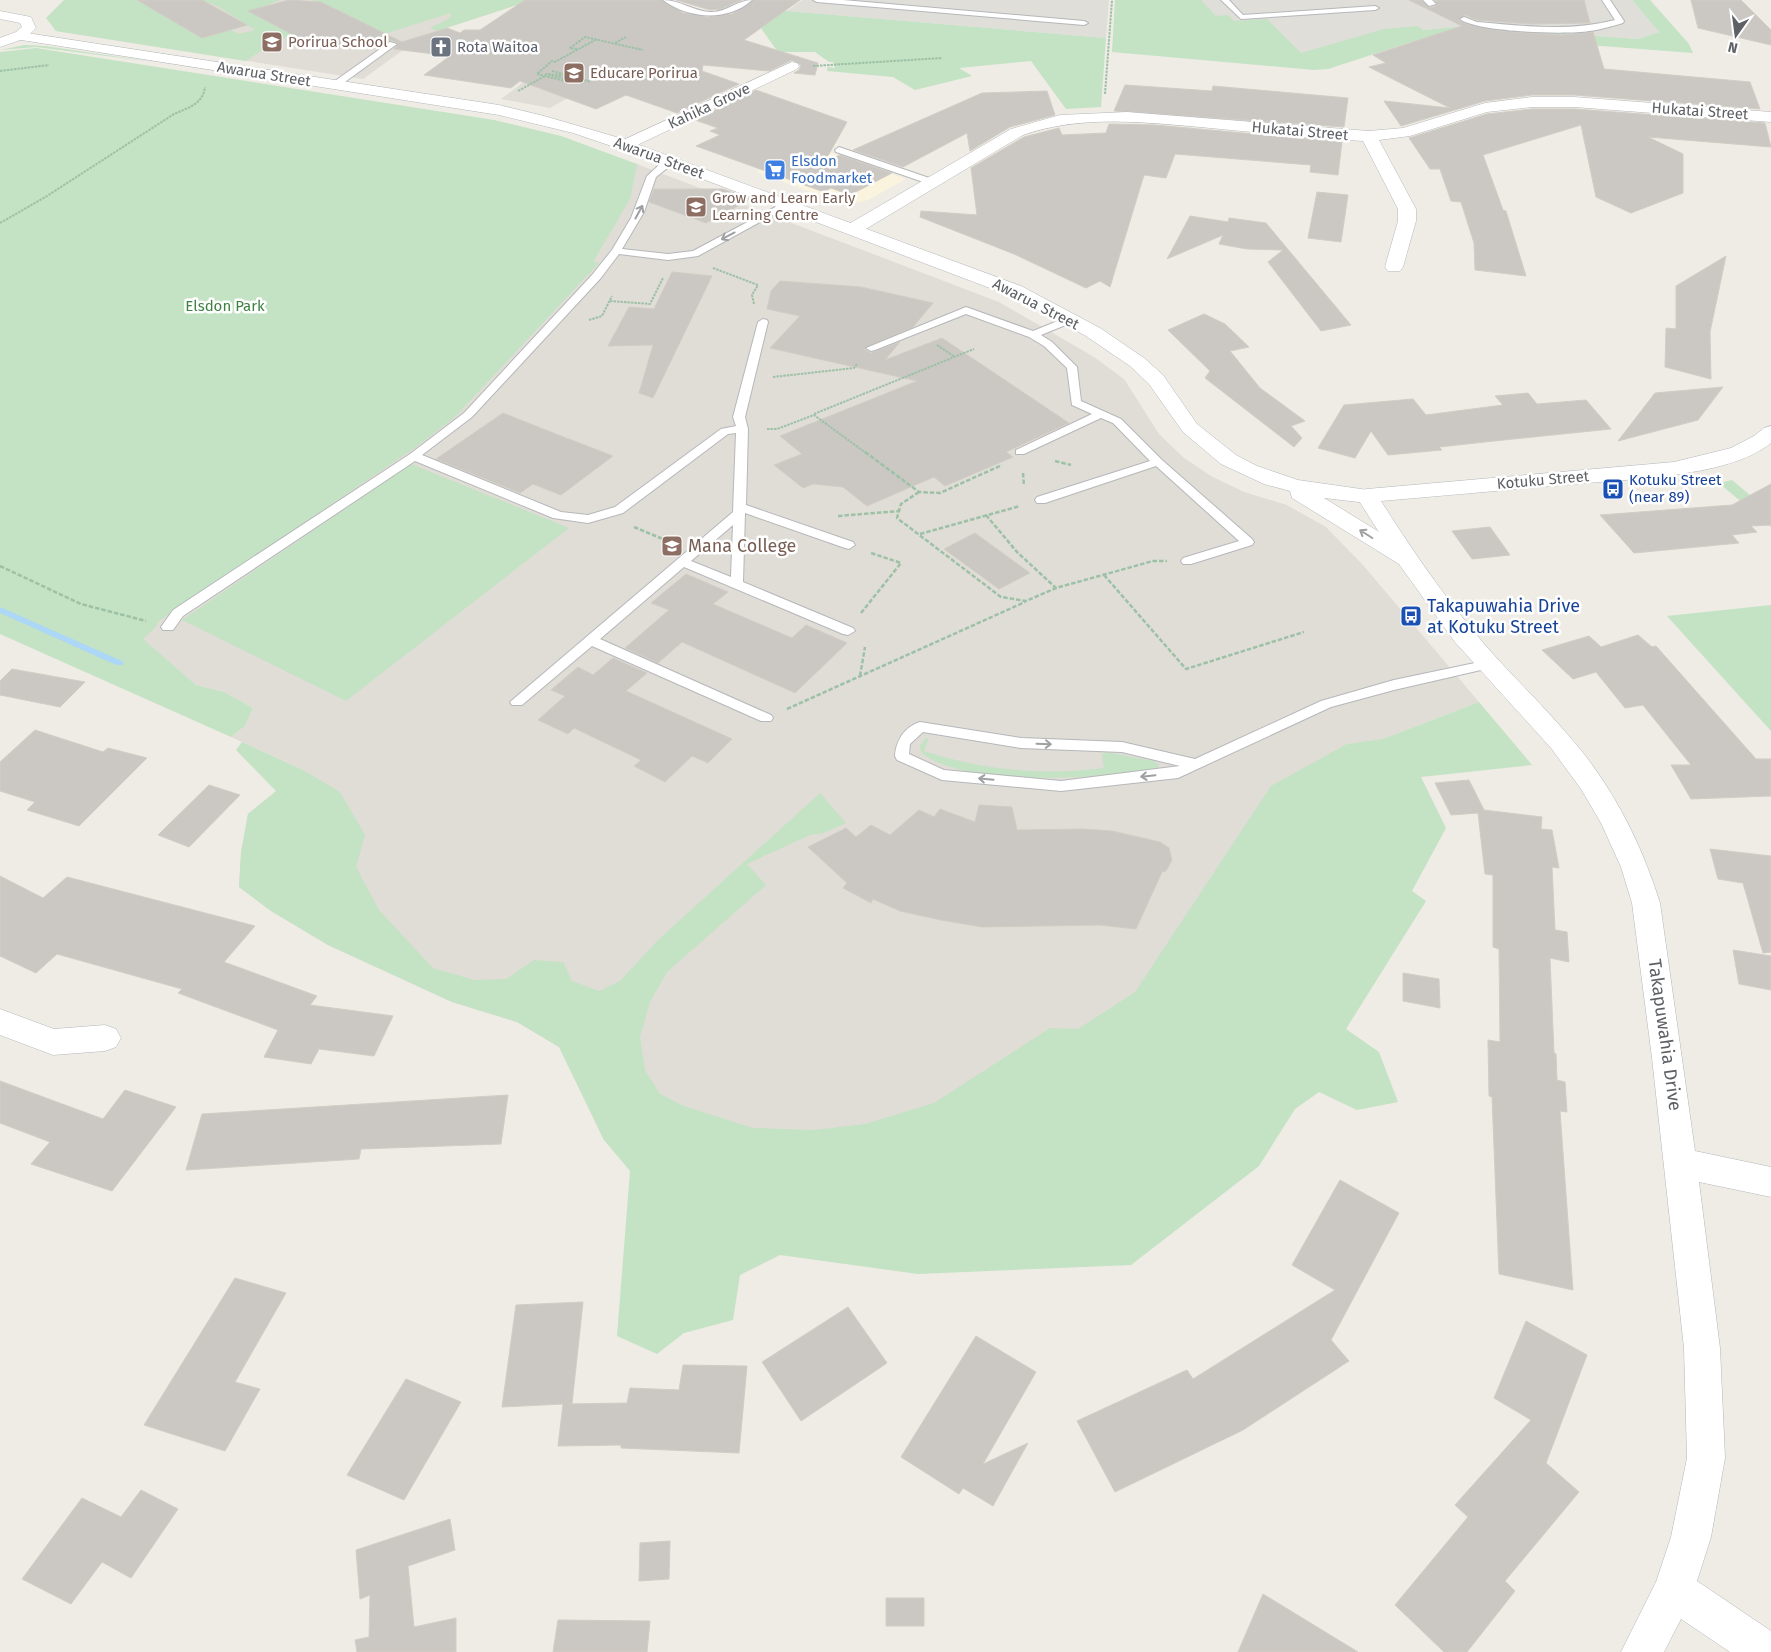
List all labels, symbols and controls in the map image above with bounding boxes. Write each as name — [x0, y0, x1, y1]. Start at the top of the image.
north arrow — [1711, 10, 1761, 60]
school or university icon: Porirua School — [260, 30, 284, 54]
place label: Porirua School — [288, 33, 388, 51]
church icon: Rota Waitoa — [429, 35, 453, 59]
place label: Rota Waitoa — [457, 38, 538, 56]
text: N — [1726, 38, 1740, 57]
street label: Awarua Street — [216, 58, 313, 90]
school or university icon: Educare Porirua — [562, 61, 586, 85]
place label: Educare Porirua — [590, 64, 698, 82]
street label: Kahika Grove — [665, 79, 753, 133]
street label: Hukatai Street — [1651, 99, 1750, 123]
street label: Hukatai Street — [1251, 118, 1350, 144]
street label: Awarua Street — [611, 133, 707, 183]
place label: Elsdon Foodmarket — [791, 152, 873, 187]
supermarket icon: Elsdon Foodmarket — [763, 158, 787, 182]
place label: Grow and Learn Early Learning Centre — [712, 189, 856, 224]
school or university icon: Grow and Learn Early Learning Centre — [684, 195, 708, 219]
one-way arrow — [634, 205, 644, 220]
one-way arrow — [721, 232, 736, 241]
street label: Awarua Street — [990, 274, 1083, 334]
park label: Elsdon Park — [185, 297, 265, 315]
street label: Kotuku Street — [1496, 467, 1590, 493]
place label: Kotuku Street (near 89) — [1629, 471, 1722, 506]
bus stop icon: Kotuku Street (near 89) — [1601, 477, 1625, 501]
one-way arrow — [1359, 528, 1373, 538]
school or university icon: Mana College — [660, 534, 684, 558]
place label: Mana College — [688, 535, 796, 557]
place label: Takapuwahia Drive at Kotuku Street — [1427, 595, 1580, 638]
bus stop icon: Takapuwahia Drive at Kotuku Street — [1399, 604, 1423, 628]
one-way arrow — [1036, 740, 1052, 749]
one-way arrow — [1140, 771, 1156, 781]
one-way arrow — [978, 774, 994, 784]
street label: Takapuwahia Drive — [1643, 958, 1687, 1112]

